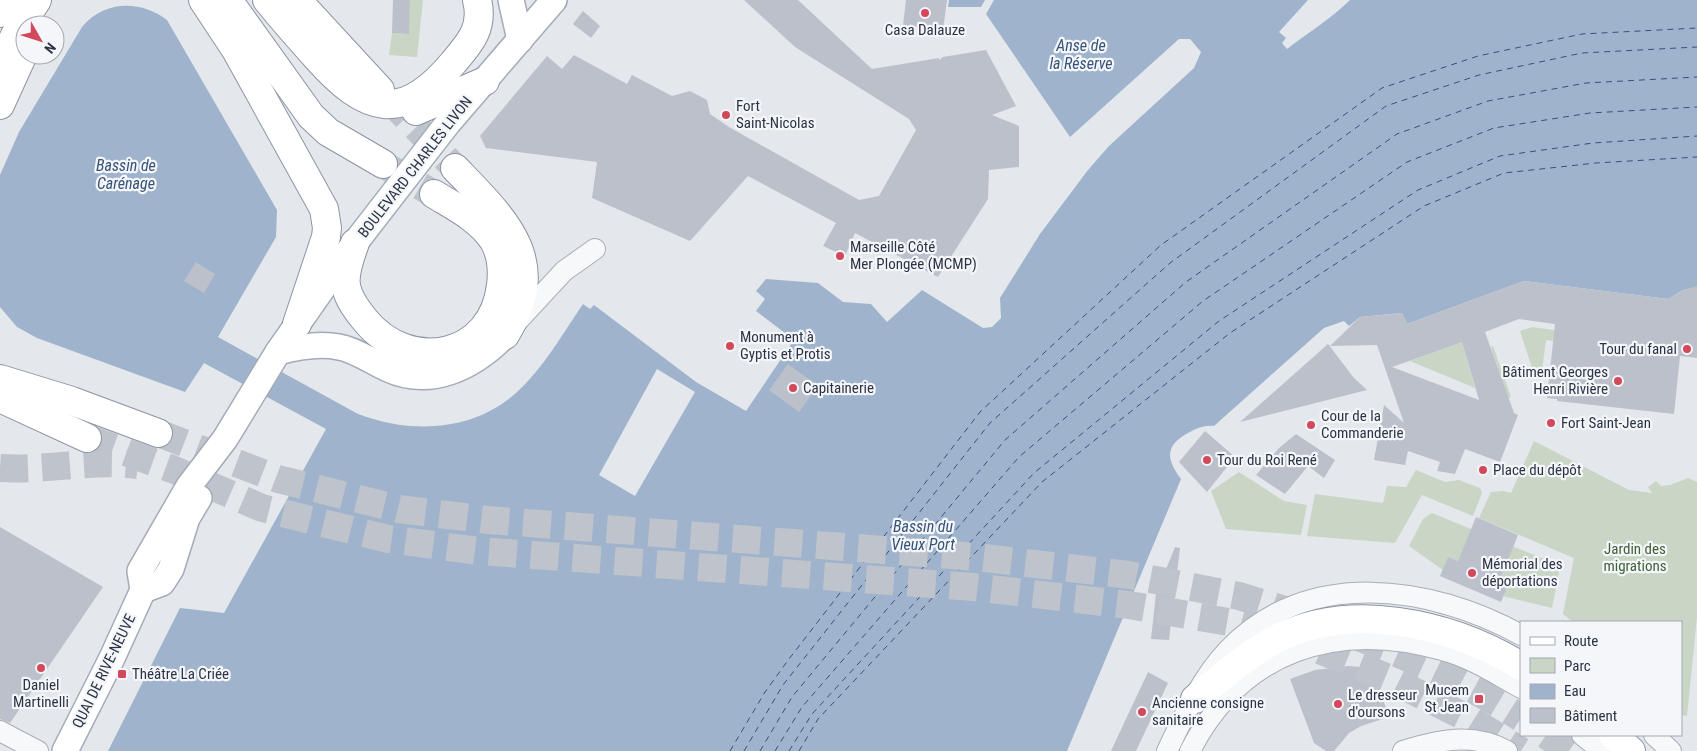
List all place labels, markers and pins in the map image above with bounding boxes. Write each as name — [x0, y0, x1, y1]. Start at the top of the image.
marker: Casa Dalauze — [919, 7, 931, 19]
place label: Casa Dalauze — [885, 21, 965, 39]
place label: Fort Saint-Nicolas — [736, 97, 815, 132]
marker: Fort Saint-Nicolas — [720, 109, 732, 121]
place label: Marseille Côté Mer Plongée (MCMP) — [850, 238, 977, 273]
marker: Marseille Côté Mer Plongée (MCMP) — [834, 250, 846, 262]
place label: Monument à Gyptis et Protis — [740, 328, 831, 363]
marker: Monument à Gyptis et Protis — [724, 340, 736, 352]
place label: Tour du fanal — [1599, 340, 1677, 358]
marker: Tour du fanal — [1681, 343, 1693, 355]
place label: Bâtiment Georges Henri Rivière — [1502, 363, 1608, 398]
marker: Bâtiment Georges Henri Rivière — [1612, 375, 1624, 387]
place label: Capitainerie — [803, 379, 874, 397]
marker: Capitainerie — [787, 382, 799, 394]
place label: Cour de la Commanderie — [1321, 407, 1404, 442]
place label: Fort Saint-Jean — [1561, 414, 1651, 432]
marker: Fort Saint-Jean — [1545, 417, 1557, 429]
marker: Cour de la Commanderie — [1305, 419, 1317, 431]
place label: Tour du Roi René — [1217, 451, 1317, 469]
marker: Tour du Roi René — [1201, 454, 1213, 466]
place label: Place du dépôt — [1493, 461, 1581, 479]
marker: Place du dépôt — [1477, 464, 1489, 476]
place label: Mémorial des déportations — [1482, 555, 1563, 590]
marker: Mémorial des déportations — [1466, 567, 1478, 579]
marker: Daniel Martinelli — [35, 662, 47, 674]
place label: Théâtre La Criée — [132, 665, 229, 683]
marker: Théâtre La Criée — [116, 668, 128, 680]
place label: Daniel Martinelli — [13, 676, 69, 711]
place label: Mucem St Jean — [1425, 681, 1469, 716]
place label: Le dresseur d'oursons — [1348, 686, 1417, 721]
marker: Mucem St Jean — [1473, 693, 1485, 705]
place label: Ancienne consigne sanitaire — [1152, 694, 1264, 729]
marker: Le dresseur d'oursons — [1332, 698, 1344, 710]
marker: Ancienne consigne sanitaire — [1136, 706, 1148, 718]

